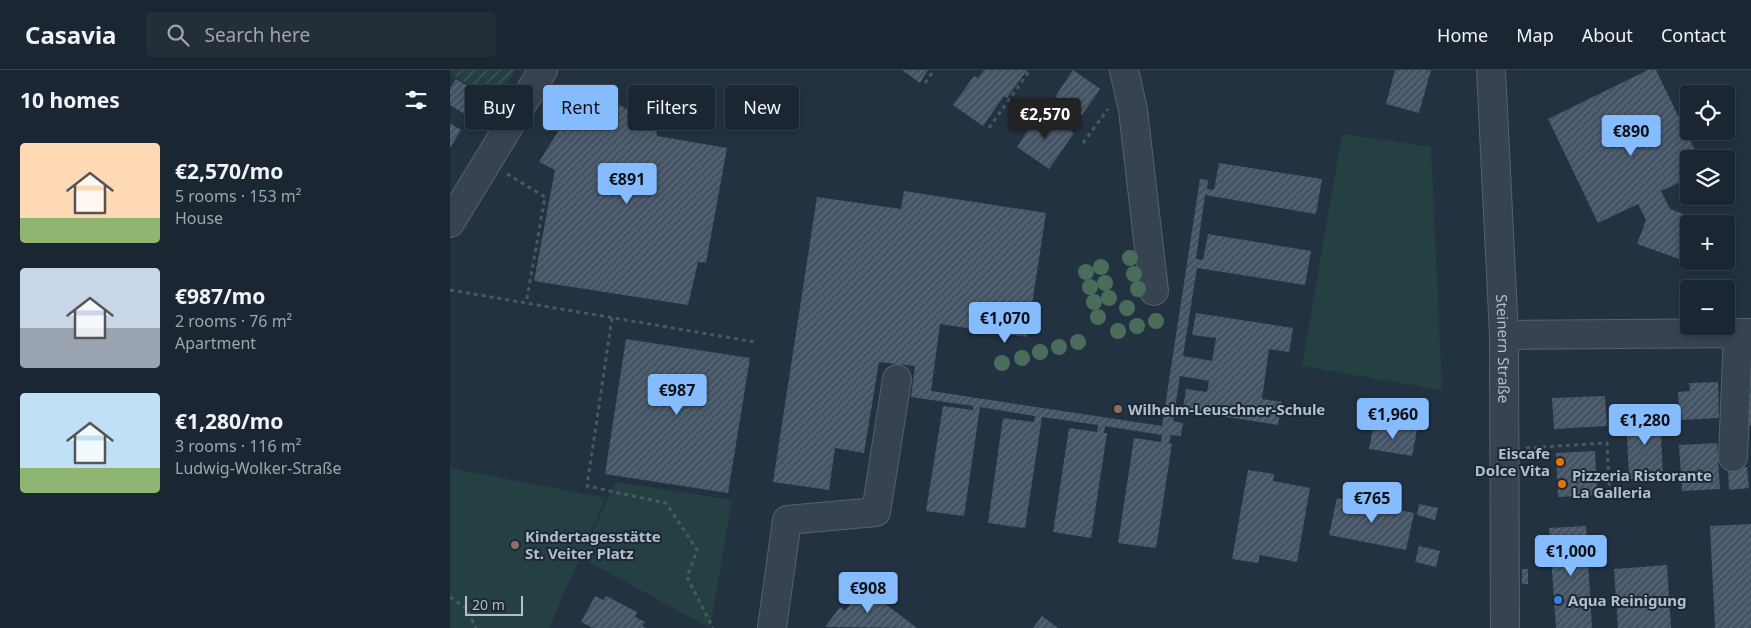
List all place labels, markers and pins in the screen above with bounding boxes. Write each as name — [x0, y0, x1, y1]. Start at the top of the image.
pin: €2,570 — [1004, 98, 1086, 140]
pin: €890 — [1601, 114, 1661, 157]
pin: €891 — [597, 162, 657, 205]
pin: €1,070 — [964, 302, 1046, 344]
pin: €987 — [647, 374, 707, 416]
pin: €1,960 — [1352, 398, 1434, 440]
place label: Wilhelm-Leuschner-Schule — [1128, 399, 1325, 419]
marker: Wilhelm-Leuschner-Schule — [1112, 403, 1124, 415]
pin: €1,280 — [1604, 404, 1686, 446]
place label: Eiscafe Dolce Vita — [1475, 443, 1550, 480]
marker: Eiscafe Dolce Vita — [1554, 456, 1566, 468]
place label: Pizzeria Ristorante La Galleria — [1572, 465, 1712, 502]
marker: Pizzeria Ristorante La Galleria — [1556, 478, 1568, 490]
pin: €765 — [1342, 482, 1402, 524]
place label: Kindertagesstätte St. Veiter Platz — [525, 526, 661, 563]
pin: €1,000 — [1530, 534, 1612, 577]
marker: Kindertagesstätte St. Veiter Platz — [509, 539, 521, 551]
pin: €908 — [838, 572, 898, 614]
place label: Aqua Reinigung — [1568, 590, 1686, 610]
marker: Aqua Reinigung — [1552, 594, 1564, 606]

